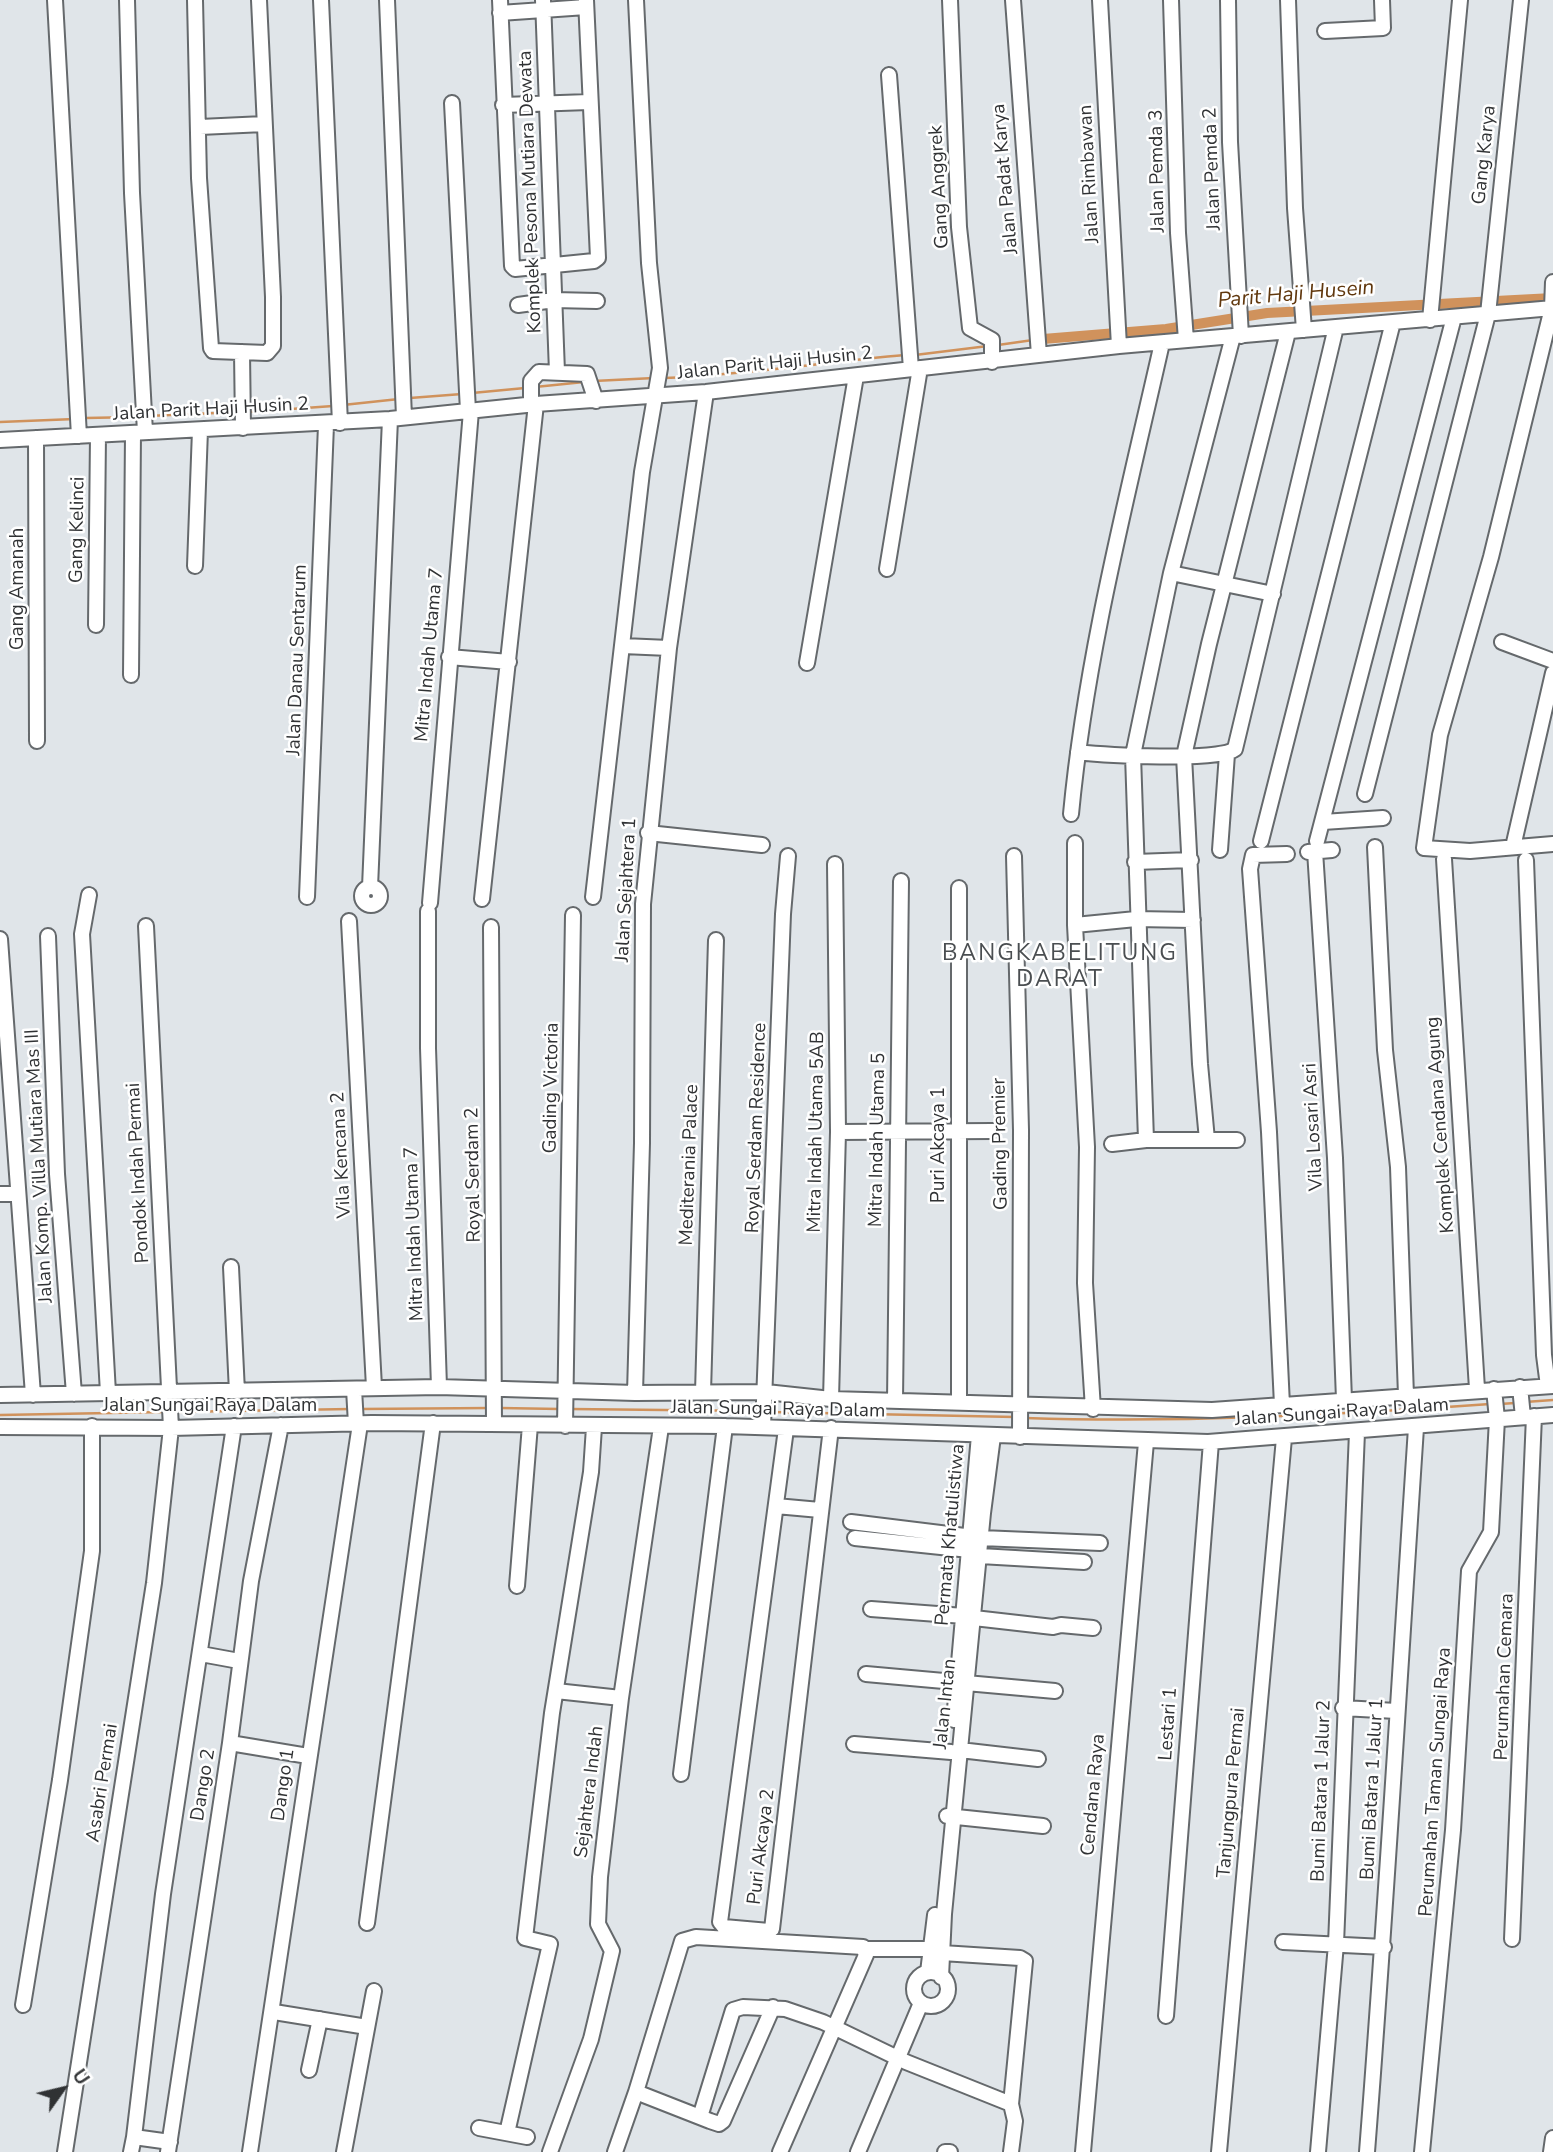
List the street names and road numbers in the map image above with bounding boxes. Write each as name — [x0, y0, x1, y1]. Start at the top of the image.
street label: Komplek Pesona Mutiara Dewata — [515, 50, 547, 334]
street label: Jalan Padat Karya — [988, 103, 1024, 255]
street label: Jalan Rimbawan — [1075, 104, 1105, 244]
street label: Gang Karya — [1468, 104, 1502, 206]
street label: Jalan Pemda 2 — [1199, 107, 1227, 231]
street label: Jalan Pemda 3 — [1146, 109, 1170, 233]
street label: Gang Anggrek — [925, 125, 955, 249]
street label: Jalan Parit Haji Husin 2 — [676, 342, 874, 386]
street label: Jalan Parit Haji Husin 2 — [113, 393, 309, 427]
street label: Gang Kelinci — [66, 477, 90, 583]
street label: Gang Amanah — [7, 528, 29, 650]
street label: Jalan Danau Sentarum — [283, 564, 313, 756]
street label: Mitra Indah Utama 7 — [411, 567, 449, 743]
street label: Jalan Sejahtera 1 — [612, 817, 642, 963]
street label: Komplek Cendana Agung — [1422, 1016, 1460, 1234]
street label: Gading Victoria — [539, 1022, 565, 1154]
street label: Royal Serdam Residence — [742, 1022, 772, 1234]
street label: Jalan Komp. Villa Mutiara Mas III — [21, 1028, 59, 1304]
street label: Mitra Indah Utama 5AB — [804, 1031, 830, 1233]
street label: Mitra Indah Utama 5 — [865, 1053, 891, 1227]
street label: Vila Losari Asri — [1299, 1062, 1329, 1192]
street label: Gading Premier — [988, 1078, 1014, 1210]
street label: Pondok Indah Permai — [123, 1082, 155, 1264]
street label: Mediterania Palace — [676, 1084, 704, 1246]
street label: Puri Akcaya 1 — [928, 1087, 950, 1203]
street label: Vila Kencana 2 — [327, 1091, 357, 1219]
street label: Royal Serdam 2 — [461, 1107, 487, 1243]
street label: Mitra Indah Utama 7 — [401, 1146, 429, 1322]
street label: Jalan Sungai Raya Dalam — [1234, 1394, 1450, 1432]
street label: Jalan Sungai Raya Dalam — [103, 1395, 317, 1417]
street label: Jalan Sungai Raya Dalam — [671, 1397, 885, 1423]
street label: Permata Khatulistiwa — [932, 1443, 970, 1627]
street label: Perumahan Cemara — [1491, 1593, 1519, 1761]
street label: Perumahan Taman Sungai Raya — [1415, 1647, 1457, 1917]
street label: Jalan Intan — [930, 1658, 962, 1750]
street label: Lestari 1 — [1155, 1687, 1183, 1761]
street label: Bumi Batara 1 Jalur 1 — [1357, 1697, 1389, 1881]
street label: Bumi Batara 1 Jalur 2 — [1307, 1700, 1337, 1882]
street label: Tanjungpura Permai — [1213, 1707, 1251, 1879]
street label: Asabri Permai — [82, 1722, 124, 1844]
street label: Sejahtera Indah — [571, 1725, 609, 1859]
street label: Cendana Raya — [1077, 1733, 1111, 1857]
street label: Dango 2 — [187, 1747, 221, 1823]
street label: Dango 1 — [268, 1747, 300, 1823]
street label: Puri Akcaya 2 — [744, 1788, 780, 1906]

